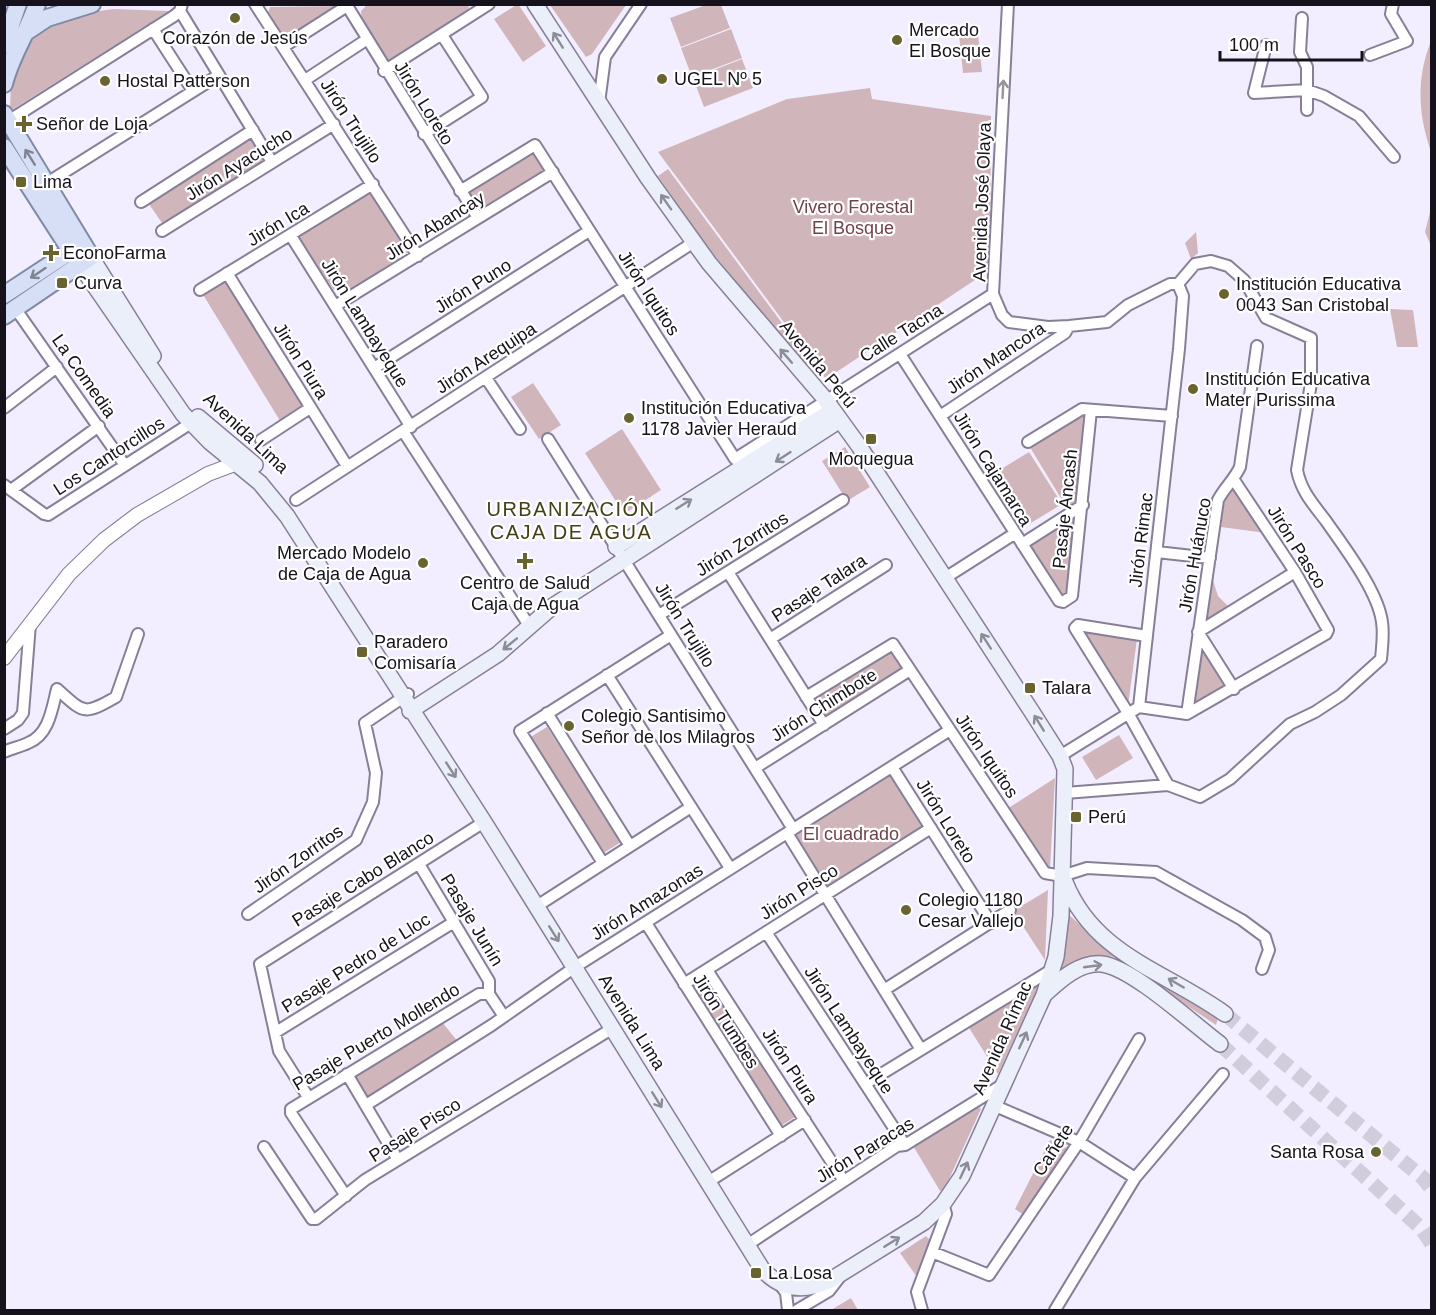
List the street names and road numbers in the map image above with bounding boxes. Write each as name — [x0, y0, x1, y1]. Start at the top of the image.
street label: Jirón Loreto — [390, 57, 458, 149]
street label: Jirón Trujillo — [316, 75, 386, 167]
street label: Avenida José Olaya — [969, 121, 995, 282]
street label: Jirón Ayacucho — [182, 123, 296, 205]
street label: Jirón Abancay — [382, 188, 488, 264]
street label: Jirón Ica — [244, 197, 313, 250]
street label: Jirón Iquitos — [614, 247, 684, 339]
street label: Jirón Lambayeque — [317, 255, 413, 391]
street label: Jirón Puno — [431, 255, 515, 317]
street label: Calle Tacna — [856, 299, 947, 366]
street label: Avenida Perú — [776, 316, 860, 412]
street label: Jirón Mancora — [943, 317, 1050, 398]
street label: Jirón Arequipa — [432, 318, 541, 398]
street label: Jirón Piura — [270, 319, 333, 404]
street label: La Comedia — [48, 331, 121, 422]
street label: Avenida Lima — [199, 389, 293, 478]
street label: Jirón Cajamarca — [950, 408, 1037, 531]
street label: Los Cantorcillos — [50, 413, 168, 499]
street label: Pasaje Áncash — [1049, 448, 1081, 570]
street label: Jirón Rimac — [1125, 492, 1157, 588]
street label: Jirón Huánuco — [1175, 496, 1215, 614]
street label: Jirón Pasco — [1264, 502, 1330, 592]
street label: Jirón Zorritos — [692, 508, 792, 580]
street label: Pasaje Talara — [768, 549, 871, 626]
street label: Jirón Trujillo — [651, 579, 719, 671]
street label: Jirón Chimbote — [767, 664, 881, 746]
street label: Jirón Iquitos — [952, 710, 1022, 802]
street label: Jirón Loreto — [912, 775, 980, 867]
street label: Jirón Zorritos — [249, 821, 347, 897]
street label: Pasaje Cabo Blanco — [289, 827, 437, 931]
street label: Jirón Amazonas — [587, 860, 707, 944]
street label: Jirón Pisco — [756, 860, 842, 924]
street label: Pasaje Junín — [437, 870, 507, 970]
street label: Pasaje Pedro de Lloc — [278, 909, 434, 1017]
street label: Jirón Lambayeque — [800, 962, 898, 1098]
street label: Jirón Tumbes — [689, 970, 763, 1072]
street label: Avenida Lima — [595, 971, 670, 1074]
street label: Avenida Rímac — [968, 978, 1036, 1098]
street label: Pasaje Puerto Mollendo — [289, 979, 463, 1095]
street label: Jirón Piura — [758, 1024, 822, 1108]
street label: Pasaje Pisco — [366, 1094, 464, 1166]
street label: Jirón Paracas — [813, 1113, 917, 1187]
street label: Cañete — [1029, 1120, 1077, 1180]

